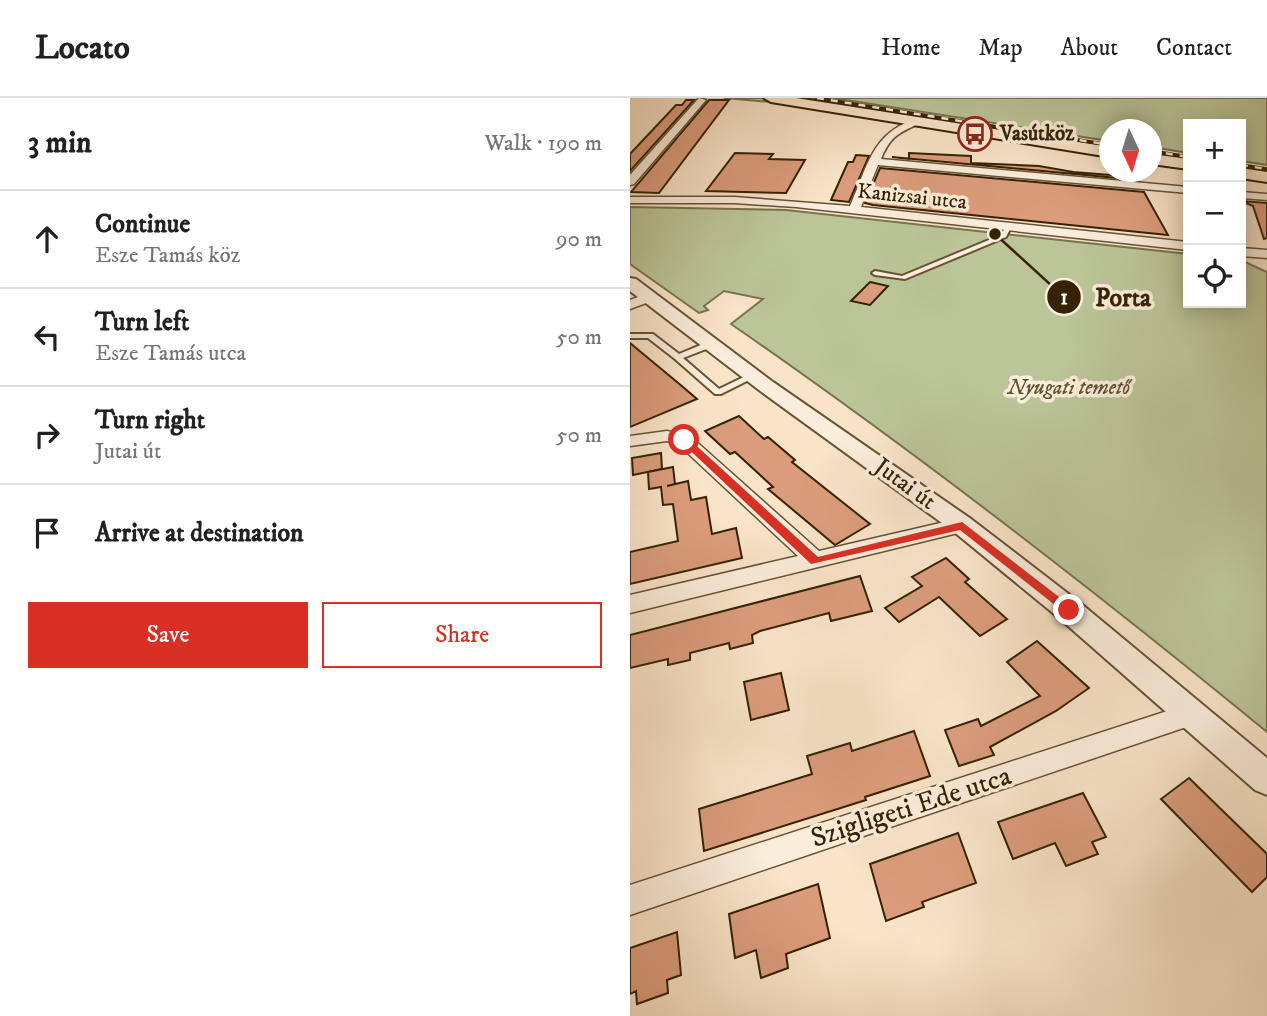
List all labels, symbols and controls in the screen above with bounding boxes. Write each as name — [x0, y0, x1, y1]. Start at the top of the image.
text: Locato — [35, 28, 130, 69]
text: Home — [881, 33, 940, 63]
text: Map — [978, 33, 1023, 63]
text: About — [1061, 33, 1118, 63]
text: Contact — [1156, 33, 1232, 63]
bus stop icon: Vasútköz — [956, 115, 994, 153]
north arrow — [1099, 119, 1162, 182]
map controls — [1183, 119, 1246, 308]
button: + — [1183, 119, 1246, 182]
place label: Vasútköz — [999, 121, 1075, 147]
text: 3 min — [28, 125, 92, 162]
text: Walk · 190 m — [484, 129, 602, 158]
street label: Kanizsai utca — [856, 178, 968, 216]
button: − — [1183, 182, 1246, 245]
text: Continue — [95, 208, 190, 241]
icon: ahead — [28, 220, 66, 258]
text: 90 m — [556, 225, 602, 254]
text: Esze Tamás köz — [95, 241, 241, 270]
button: locate — [1183, 245, 1246, 308]
callout: Porta — [1046, 273, 1166, 320]
text: Porta — [1095, 282, 1152, 315]
text: 1 — [1060, 285, 1068, 311]
text: Turn left — [95, 306, 189, 339]
icon: left — [28, 318, 66, 356]
text: 50 m — [556, 323, 602, 352]
text: Esze Tamás utca — [95, 339, 246, 368]
park label: Nyugati temető — [1007, 375, 1133, 401]
text: Turn right — [95, 404, 205, 437]
icon: right — [28, 416, 66, 454]
text: 50 m — [556, 421, 602, 450]
route start — [668, 424, 699, 455]
text: Jutai út — [95, 437, 161, 466]
street label: Jutai út — [867, 450, 942, 517]
icon: arrive — [28, 514, 66, 552]
text: Arrive at destination — [95, 517, 304, 550]
route end — [1053, 594, 1084, 625]
button: Save — [28, 602, 308, 668]
button: Share — [322, 602, 602, 668]
street label: Szigligeti Ede utca — [806, 758, 1016, 856]

